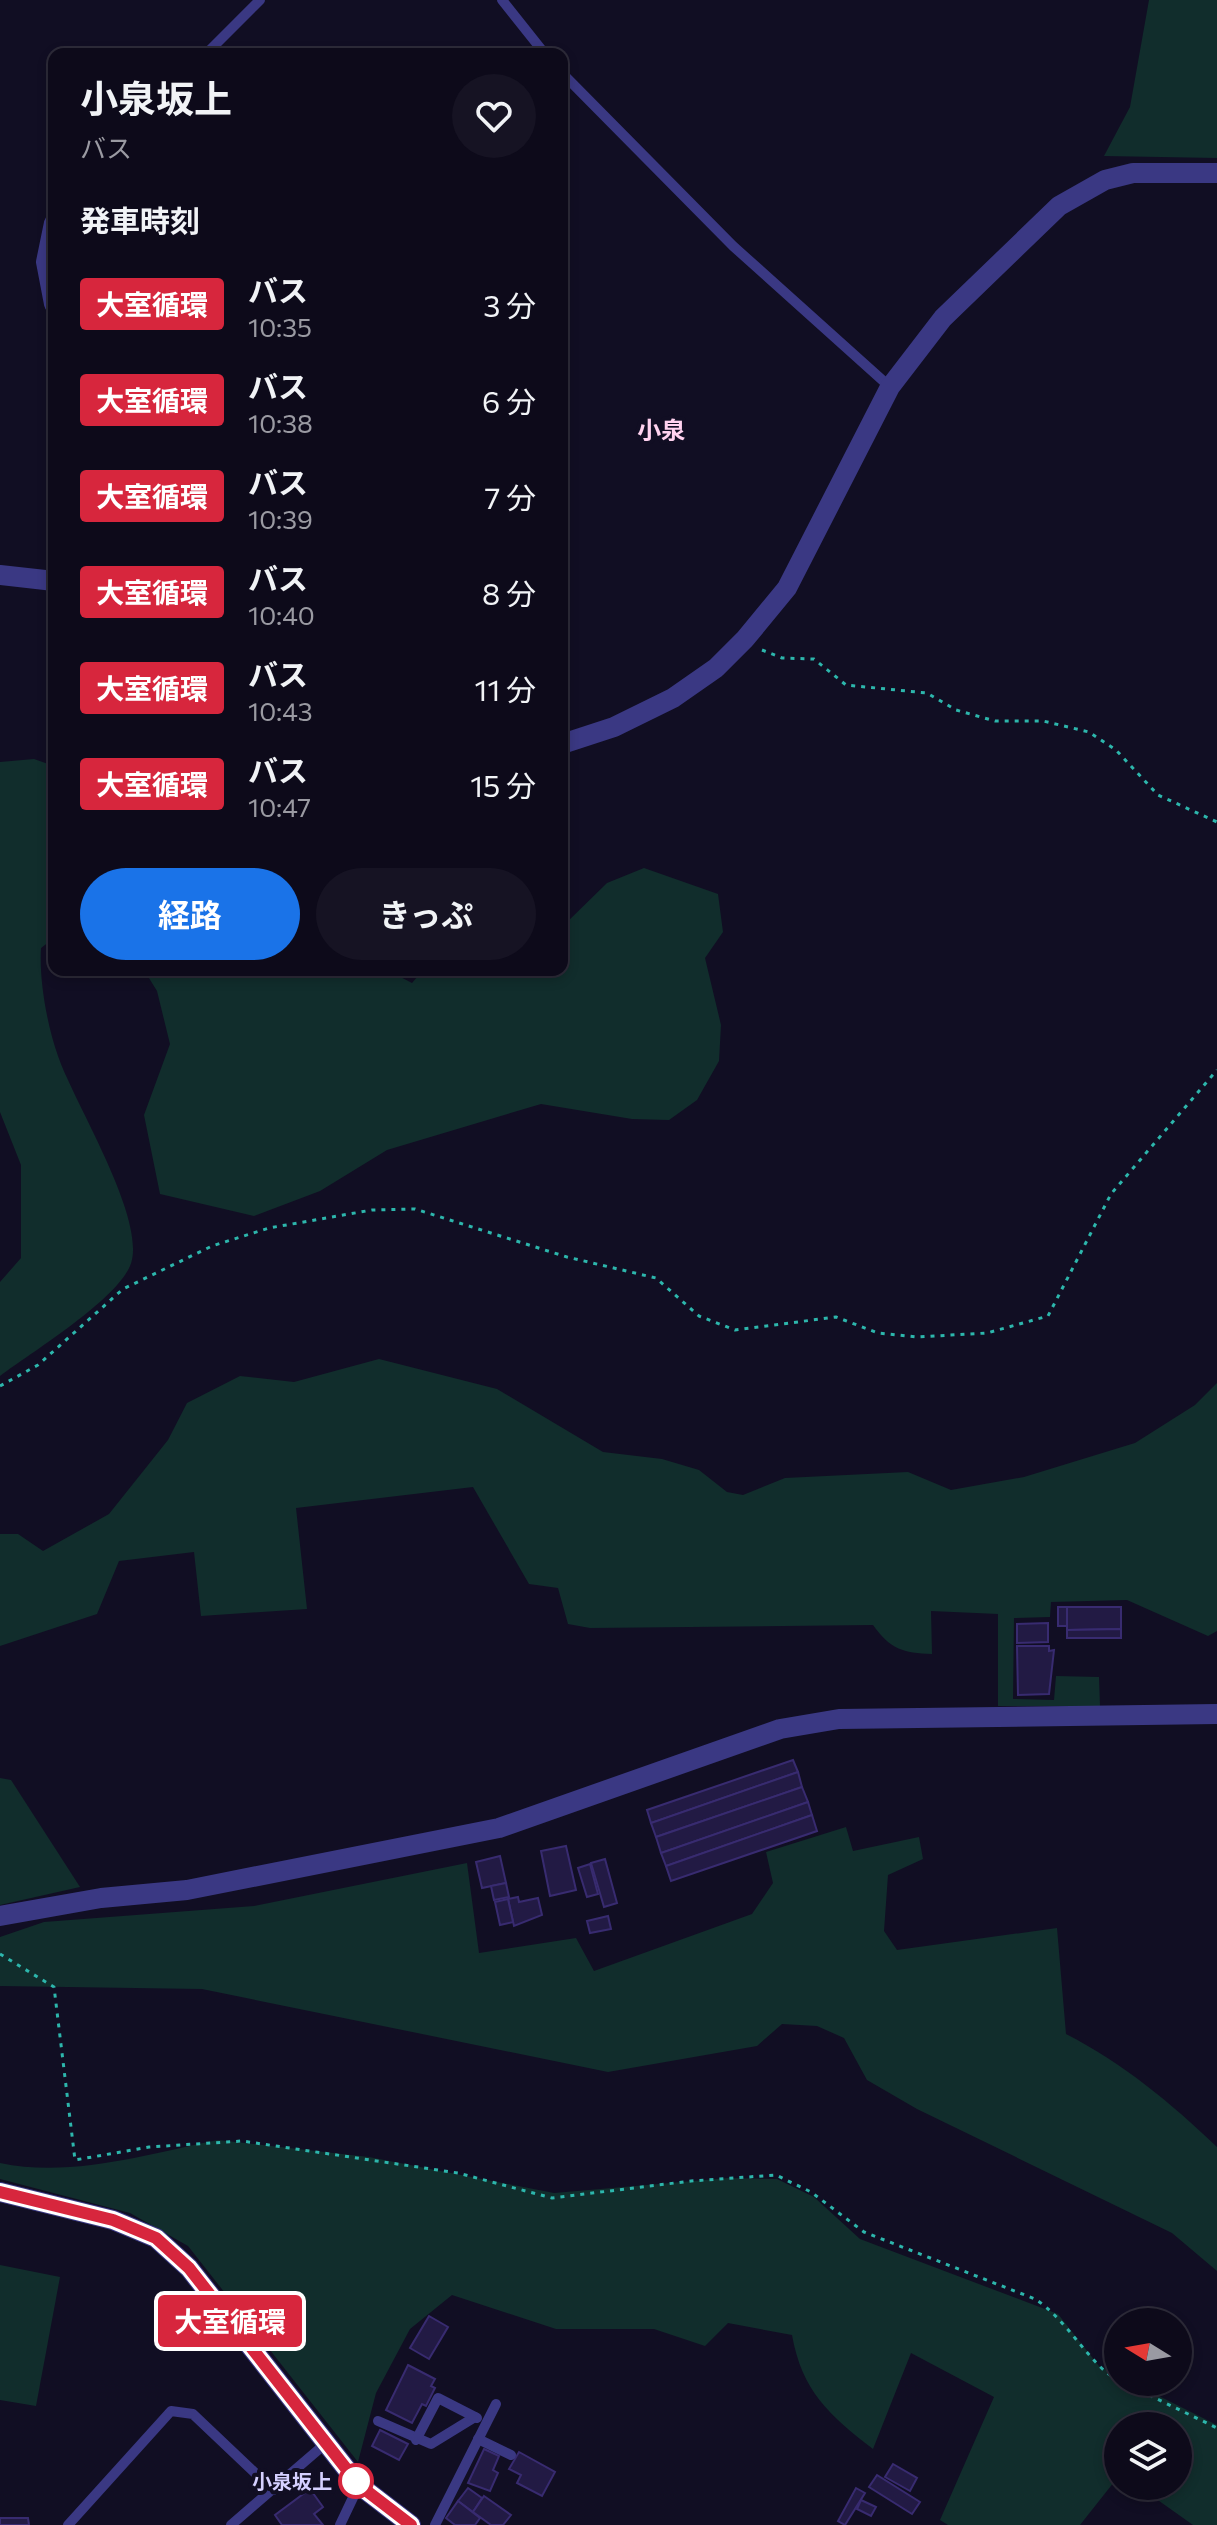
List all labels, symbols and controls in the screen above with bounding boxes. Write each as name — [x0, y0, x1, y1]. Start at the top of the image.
text: 小泉坂上 — [80, 74, 232, 121]
button: heart — [452, 74, 536, 158]
text: バス — [80, 132, 132, 163]
text: 発車時刻 — [80, 201, 200, 238]
text: バス — [248, 271, 308, 308]
text: 3 分 — [483, 286, 536, 323]
text: 大室循環 — [96, 287, 208, 321]
text: 10:35 — [248, 311, 312, 342]
text: バス — [248, 367, 308, 404]
text: 6 分 — [482, 382, 536, 419]
text: 大室循環 — [96, 383, 208, 417]
text: 10:38 — [248, 407, 313, 438]
district label: 小泉 — [637, 415, 685, 444]
text: バス — [248, 463, 308, 500]
text: 7 分 — [484, 478, 536, 515]
text: 大室循環 — [96, 479, 208, 513]
text: 10:39 — [248, 503, 313, 534]
text: バス — [248, 559, 308, 596]
text: 8 分 — [482, 574, 536, 611]
text: 大室循環 — [96, 575, 208, 609]
text: 10:40 — [248, 599, 315, 630]
text: バス — [248, 655, 308, 692]
text: 11 分 — [475, 670, 536, 707]
text: 大室循環 — [96, 671, 208, 705]
text: 10:43 — [248, 695, 313, 726]
text: バス — [248, 751, 308, 788]
text: 15 分 — [470, 766, 536, 803]
text: 大室循環 — [96, 767, 208, 801]
text: 10:47 — [248, 791, 311, 822]
button: 経路 — [80, 868, 300, 960]
button: きっぷ — [316, 868, 536, 960]
line badge: 大室循環 — [174, 2295, 286, 2347]
text: 大室循環 — [174, 2304, 286, 2338]
north arrow — [1104, 2308, 1192, 2396]
map controls — [1104, 2308, 1192, 2500]
button: layers — [1104, 2412, 1192, 2500]
marker: 小泉坂上 — [339, 2464, 373, 2498]
place label: 小泉坂上 — [252, 2469, 332, 2493]

